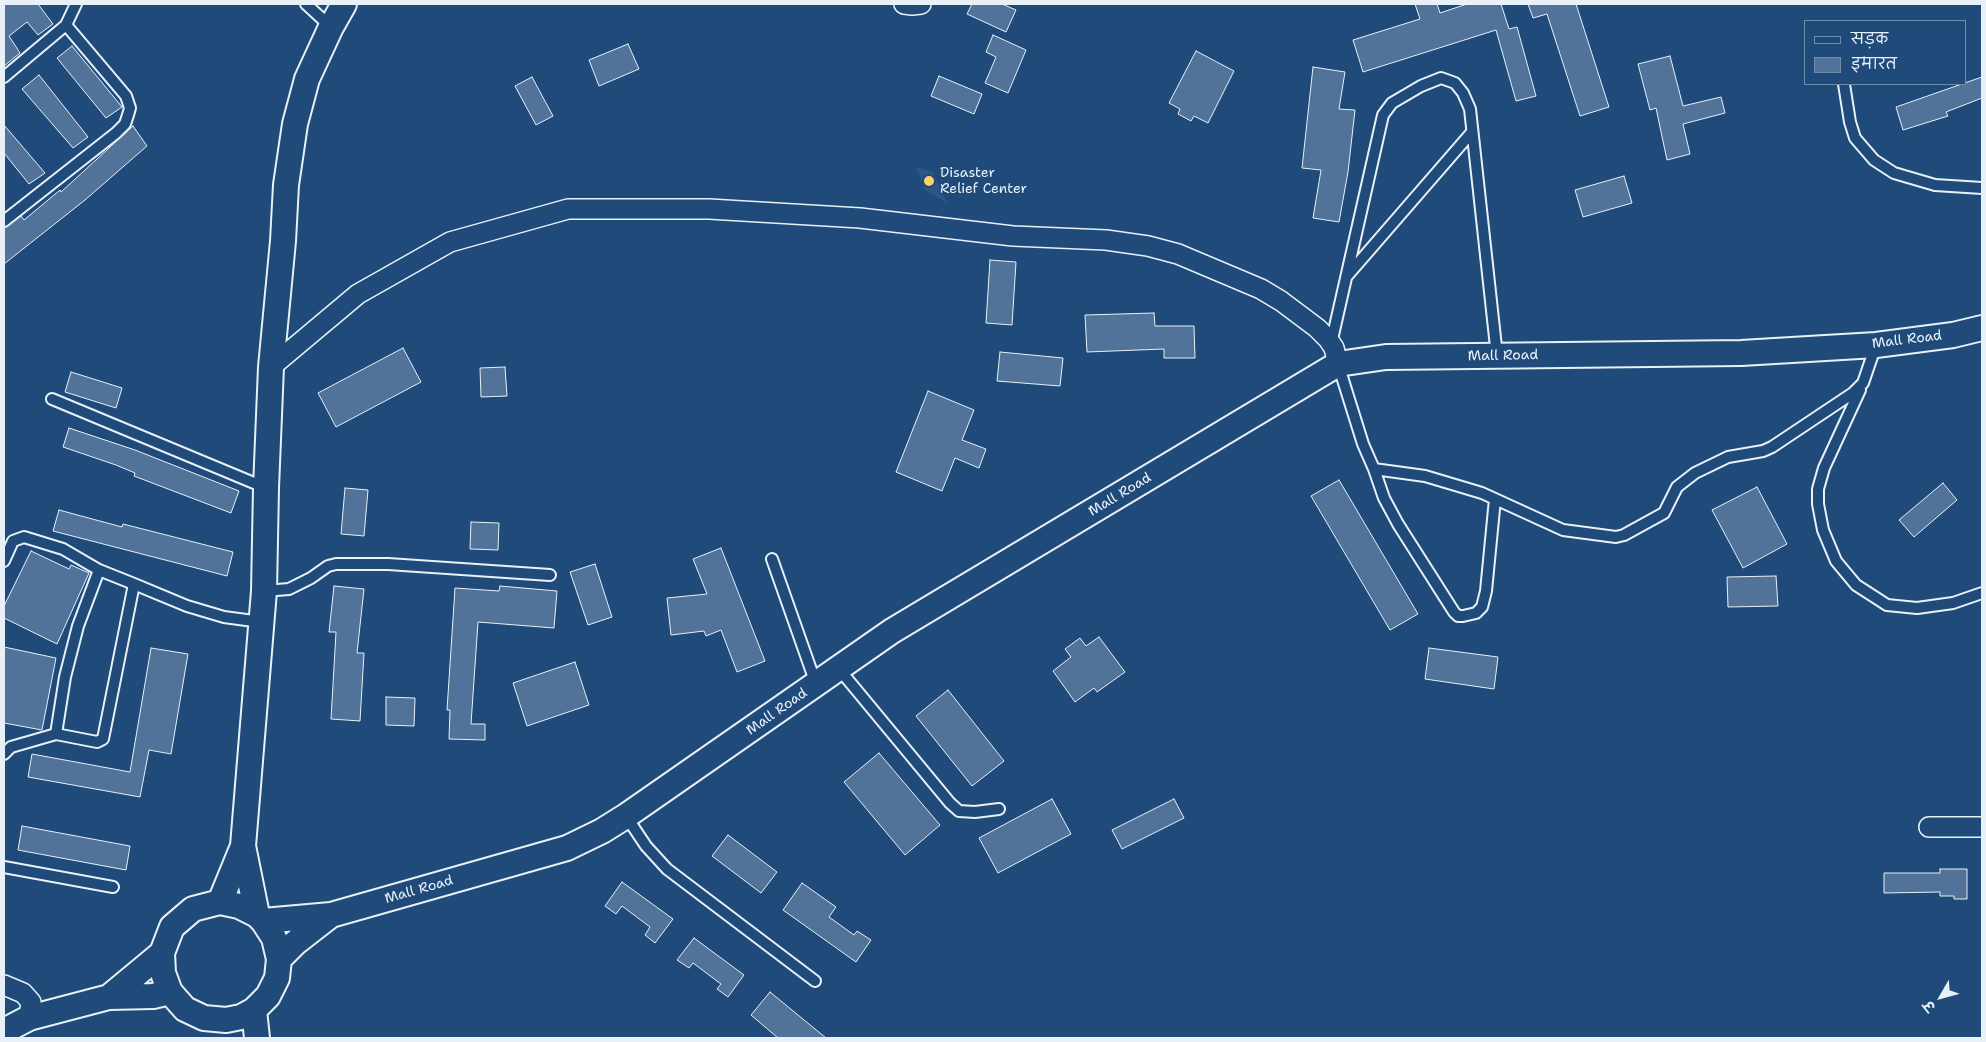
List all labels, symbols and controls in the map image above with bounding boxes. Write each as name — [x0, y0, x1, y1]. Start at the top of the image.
legend — [1804, 20, 1966, 85]
text: सड़क — [1851, 29, 1888, 49]
text: इमारत — [1851, 54, 1897, 74]
place label: Disaster Relief Center — [940, 165, 1027, 198]
marker: Disaster Relief Center — [922, 174, 936, 188]
street label: Mall Road — [1871, 327, 1943, 353]
street label: Mall Road — [1468, 347, 1538, 365]
street label: Mall Road — [1086, 470, 1154, 520]
street label: Mall Road — [743, 685, 811, 739]
street label: Mall Road — [383, 872, 455, 908]
north arrow — [1916, 972, 1966, 1022]
text: उ — [1919, 997, 1939, 1015]

